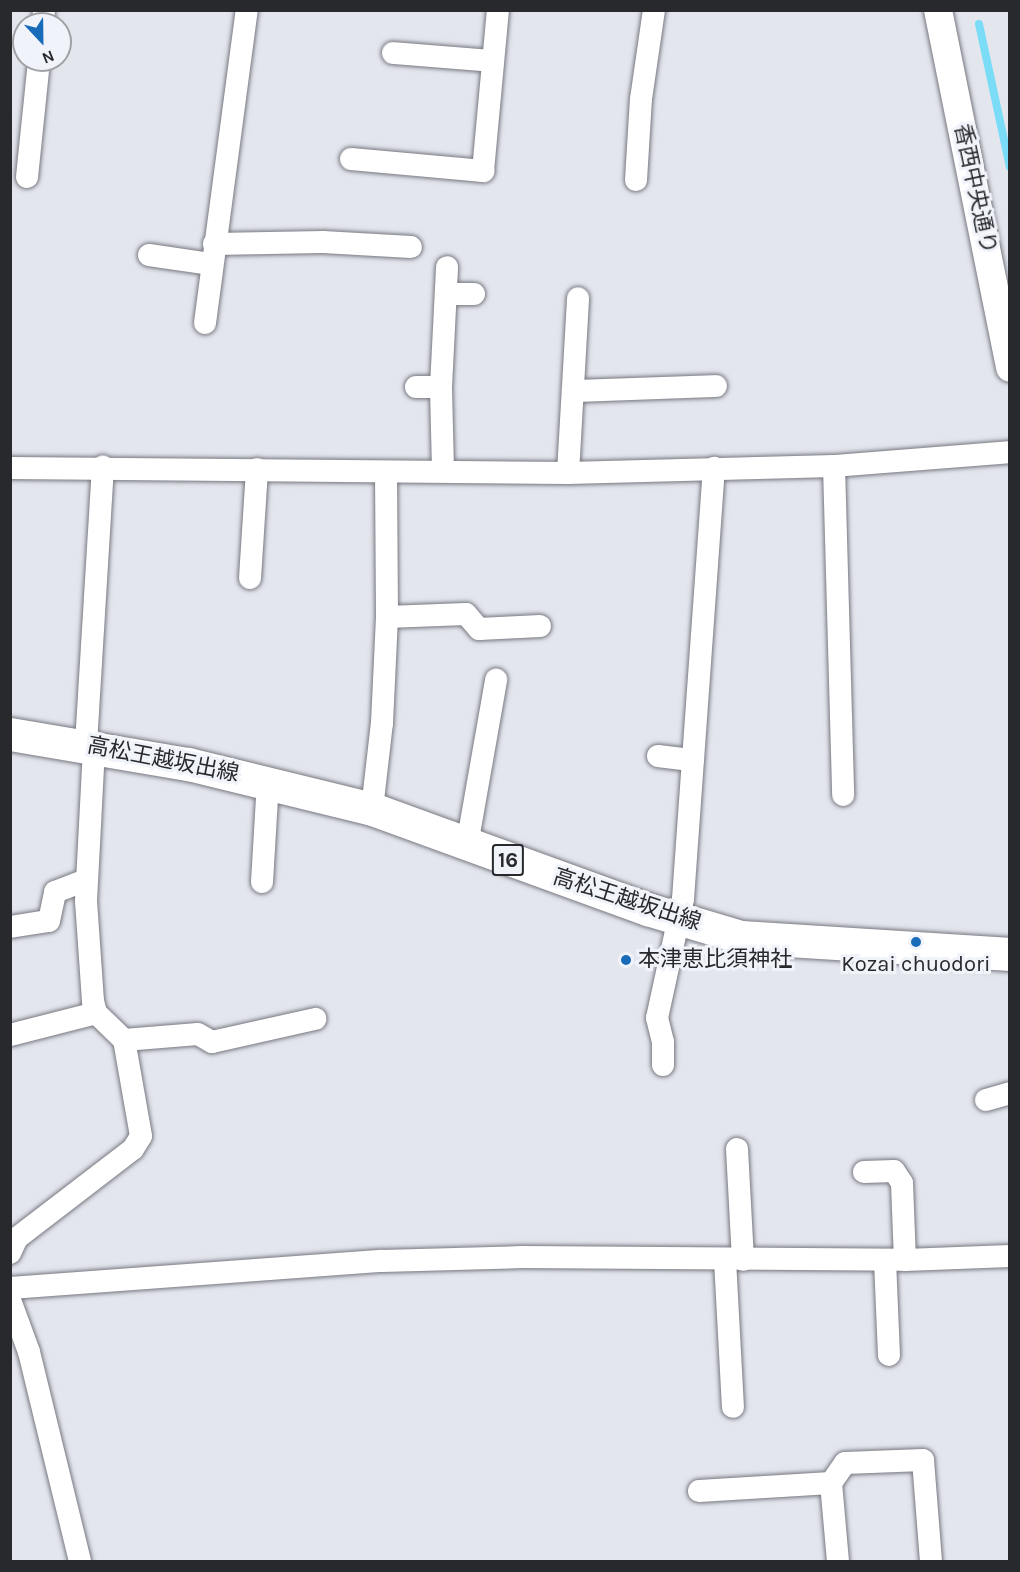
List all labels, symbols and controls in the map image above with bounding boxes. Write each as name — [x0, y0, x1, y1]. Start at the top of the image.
north arrow — [12, 12, 72, 72]
text: N — [39, 46, 57, 68]
street label: 香西中央通り — [948, 122, 1002, 256]
street label: 高松王越坂出線 — [85, 732, 241, 788]
road number: 16 — [492, 842, 524, 878]
street label: 高松王越坂出線 — [550, 864, 704, 936]
marker: Kozai chuodori — [909, 935, 923, 949]
place label: 本津恵比須神社 — [638, 947, 792, 973]
place label: Kozai chuodori — [841, 952, 991, 978]
marker: 本津恵比須神社 — [619, 953, 633, 967]

